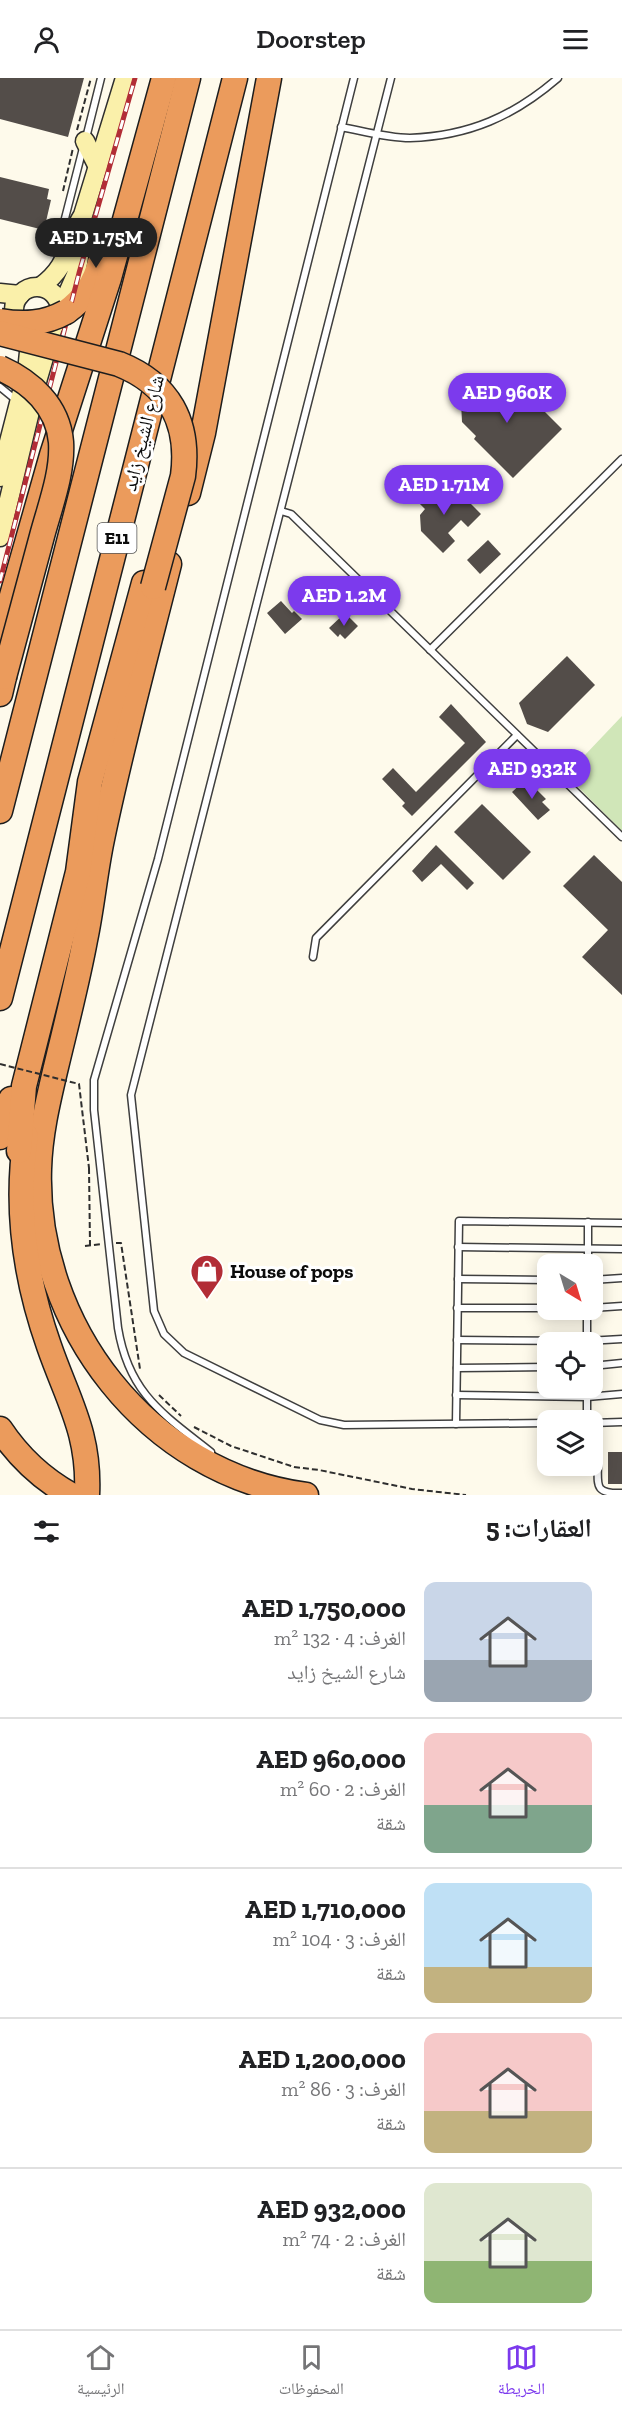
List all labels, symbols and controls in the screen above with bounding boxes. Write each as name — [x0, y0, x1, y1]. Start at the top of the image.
icon: person — [30, 23, 63, 56]
text: Doorstep — [256, 23, 366, 55]
icon: menu — [559, 23, 592, 56]
pin: AED 1.75M — [27, 218, 165, 269]
text: AED 1.75M — [49, 225, 143, 249]
street label: شارع الشيخ زايد — [117, 373, 170, 494]
pin: AED 960K — [445, 373, 569, 424]
text: AED 960K — [462, 380, 552, 404]
pin: AED 1.71M — [375, 465, 513, 516]
text: AED 1.71M — [398, 472, 490, 496]
road number: E11 — [98, 523, 136, 553]
pin: AED 1.2M — [282, 576, 406, 627]
text: AED 1.2M — [302, 583, 386, 607]
pin: AED 932K — [470, 749, 594, 800]
text: AED 932K — [488, 756, 576, 780]
shop icon: House of pops — [189, 1253, 225, 1300]
north arrow — [537, 1254, 603, 1320]
map controls — [537, 1254, 603, 1476]
place label: House of pops — [230, 1259, 353, 1283]
button: locate — [537, 1332, 603, 1398]
button: layers — [537, 1410, 603, 1476]
text: العقارات: 5 — [486, 1512, 592, 1544]
icon: filters — [30, 1515, 63, 1548]
text: AED 1,750,000 — [242, 1592, 406, 1624]
icon: home — [472, 1606, 544, 1678]
text: الغرف: 4 · 132 m² — [274, 1626, 406, 1650]
text: شارع الشيخ زايد — [287, 1660, 406, 1684]
text: AED 960,000 — [256, 1743, 406, 1775]
icon: home — [472, 1757, 544, 1829]
text: الغرف: 2 · 60 m² — [280, 1777, 406, 1801]
text: شقة — [376, 1811, 406, 1835]
text: AED 1,710,000 — [245, 1893, 406, 1925]
icon: home — [472, 1907, 544, 1979]
text: الغرف: 3 · 104 m² — [273, 1927, 406, 1951]
text: شقة — [376, 1961, 406, 1985]
text: AED 1,200,000 — [239, 2043, 406, 2075]
icon: home — [472, 2057, 544, 2129]
text: الغرف: 3 · 86 m² — [281, 2077, 406, 2101]
text: شقة — [376, 2111, 406, 2135]
text: AED 932,000 — [257, 2193, 406, 2225]
icon: home — [472, 2207, 544, 2279]
text: الغرف: 2 · 74 m² — [282, 2227, 406, 2251]
text: شقة — [376, 2261, 406, 2285]
tab: الرئيسية — [77, 2341, 125, 2404]
tab: المحفوظات — [279, 2341, 344, 2404]
tab: الخريطة — [498, 2341, 545, 2404]

